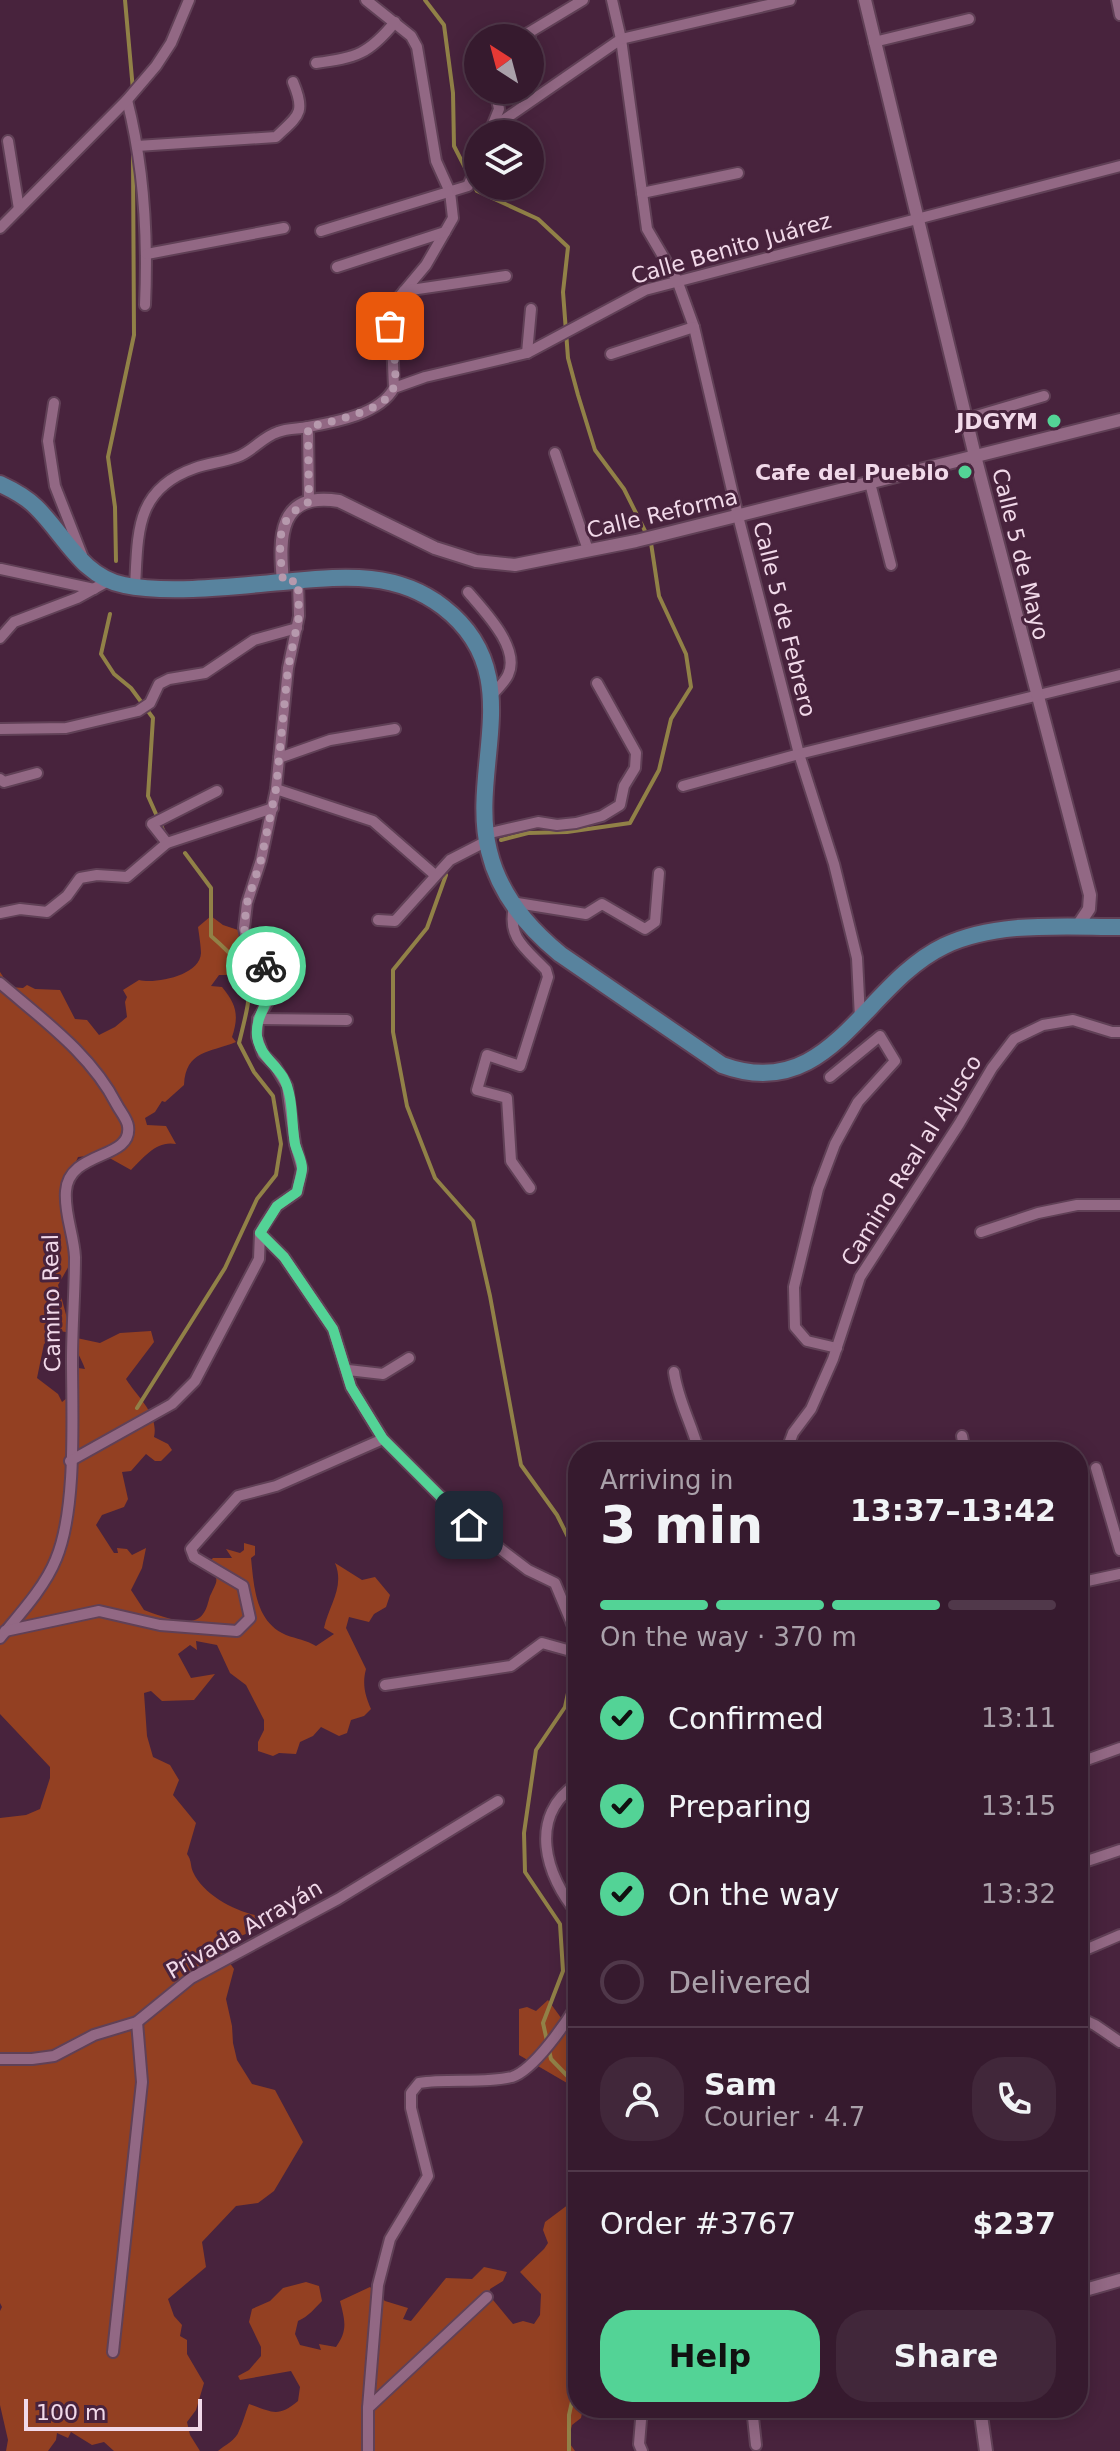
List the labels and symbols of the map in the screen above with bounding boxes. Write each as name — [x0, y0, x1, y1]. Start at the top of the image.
north arrow — [464, 24, 544, 104]
street label: Calle Benito Juárez — [628, 208, 834, 289]
pin — [356, 292, 424, 360]
place label: JDGYM — [954, 409, 1038, 434]
marker: JDGYM — [1045, 412, 1063, 430]
place label: Cafe del Pueblo — [755, 460, 949, 485]
marker: Cafe del Pueblo — [956, 463, 974, 481]
street label: Calle 5 de Mayo — [987, 466, 1054, 643]
street label: Calle Reforma — [584, 484, 740, 543]
street label: Calle 5 de Febrero — [748, 519, 821, 719]
courier — [226, 926, 306, 1006]
street label: Camino Real al Ajusco — [836, 1050, 987, 1270]
street label: Camino Real — [38, 1234, 65, 1372]
pin — [435, 1491, 503, 1559]
street label: Privada Arrayán — [162, 1875, 327, 1984]
scale bar — [24, 2395, 202, 2431]

